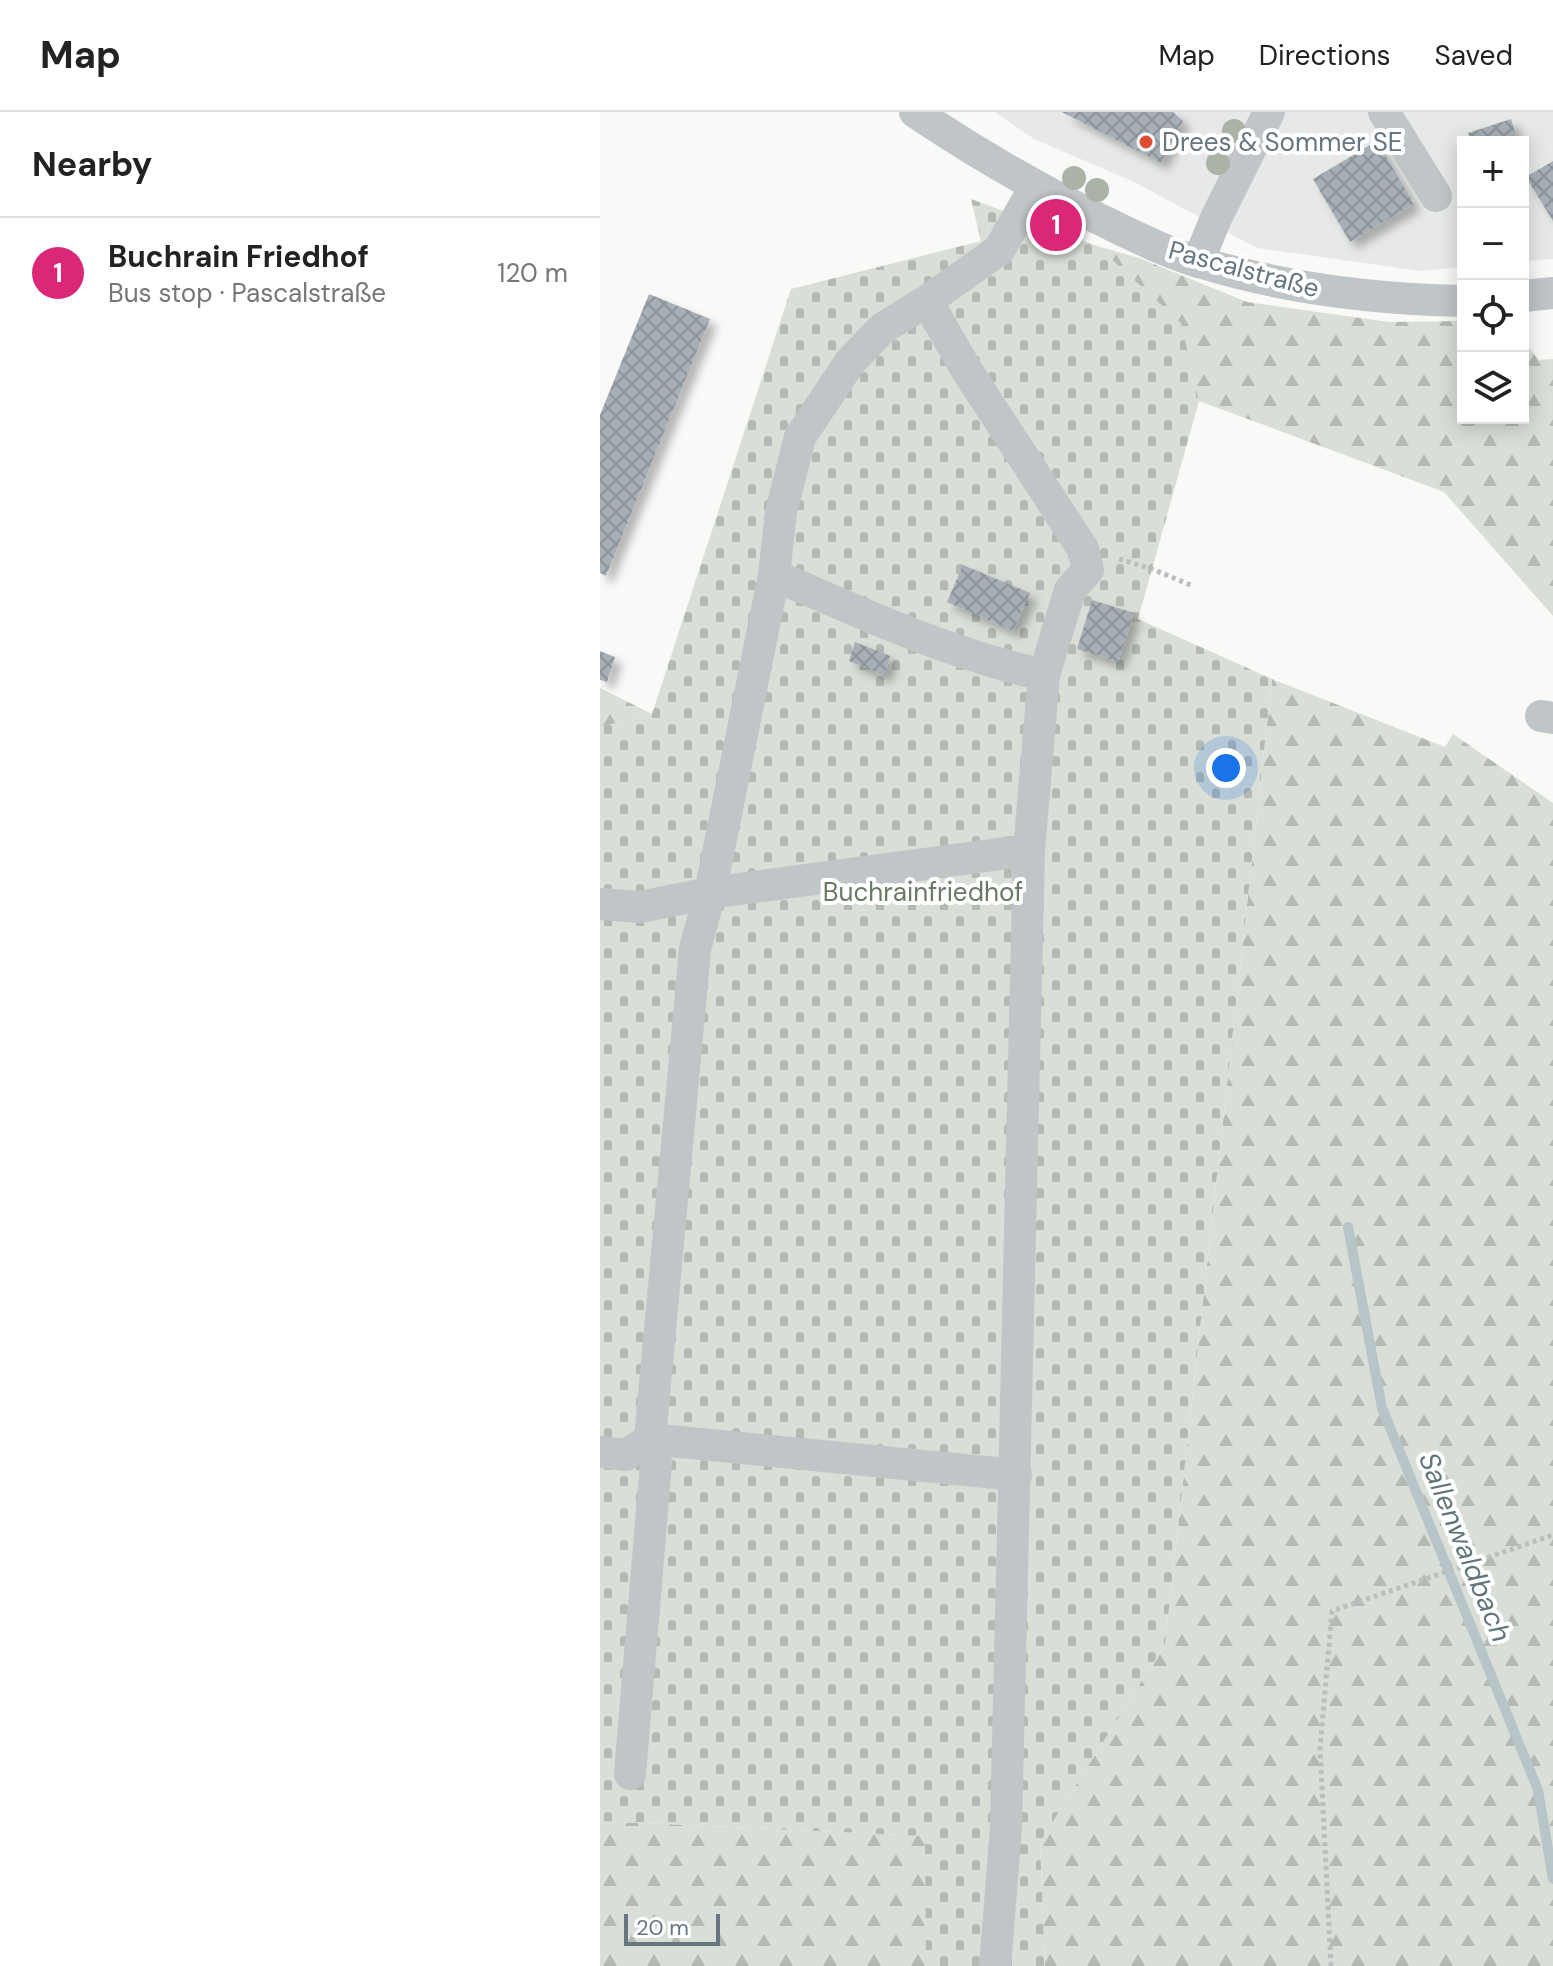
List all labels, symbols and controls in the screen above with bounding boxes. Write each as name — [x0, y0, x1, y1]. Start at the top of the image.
text: Map — [40, 30, 121, 80]
text: Map — [1158, 37, 1215, 74]
text: Directions — [1259, 37, 1391, 74]
text: Saved — [1435, 37, 1513, 74]
place label: Drees & Sommer SE — [1162, 125, 1402, 159]
marker: Drees & Sommer SE — [1137, 133, 1155, 151]
map controls — [1457, 136, 1529, 424]
button: + — [1457, 136, 1529, 208]
text: Nearby — [32, 142, 152, 187]
pin: 1 — [1030, 195, 1082, 255]
button: − — [1457, 208, 1529, 280]
street label: Pascalstraße — [1165, 233, 1323, 305]
text: Buchrain Friedhof — [108, 237, 369, 276]
text: 1 — [53, 256, 63, 290]
text: 120 m — [497, 256, 568, 290]
text: Bus stop · Pascalstraße — [108, 276, 386, 310]
button: locate — [1457, 280, 1529, 352]
button: layers — [1457, 352, 1529, 424]
your location — [1206, 748, 1246, 788]
park label: Buchrainfriedhof — [823, 875, 1023, 909]
water label: Sallenwaldbach — [1410, 1447, 1520, 1647]
scale bar — [624, 1910, 720, 1946]
text: 20 m — [636, 1913, 689, 1942]

